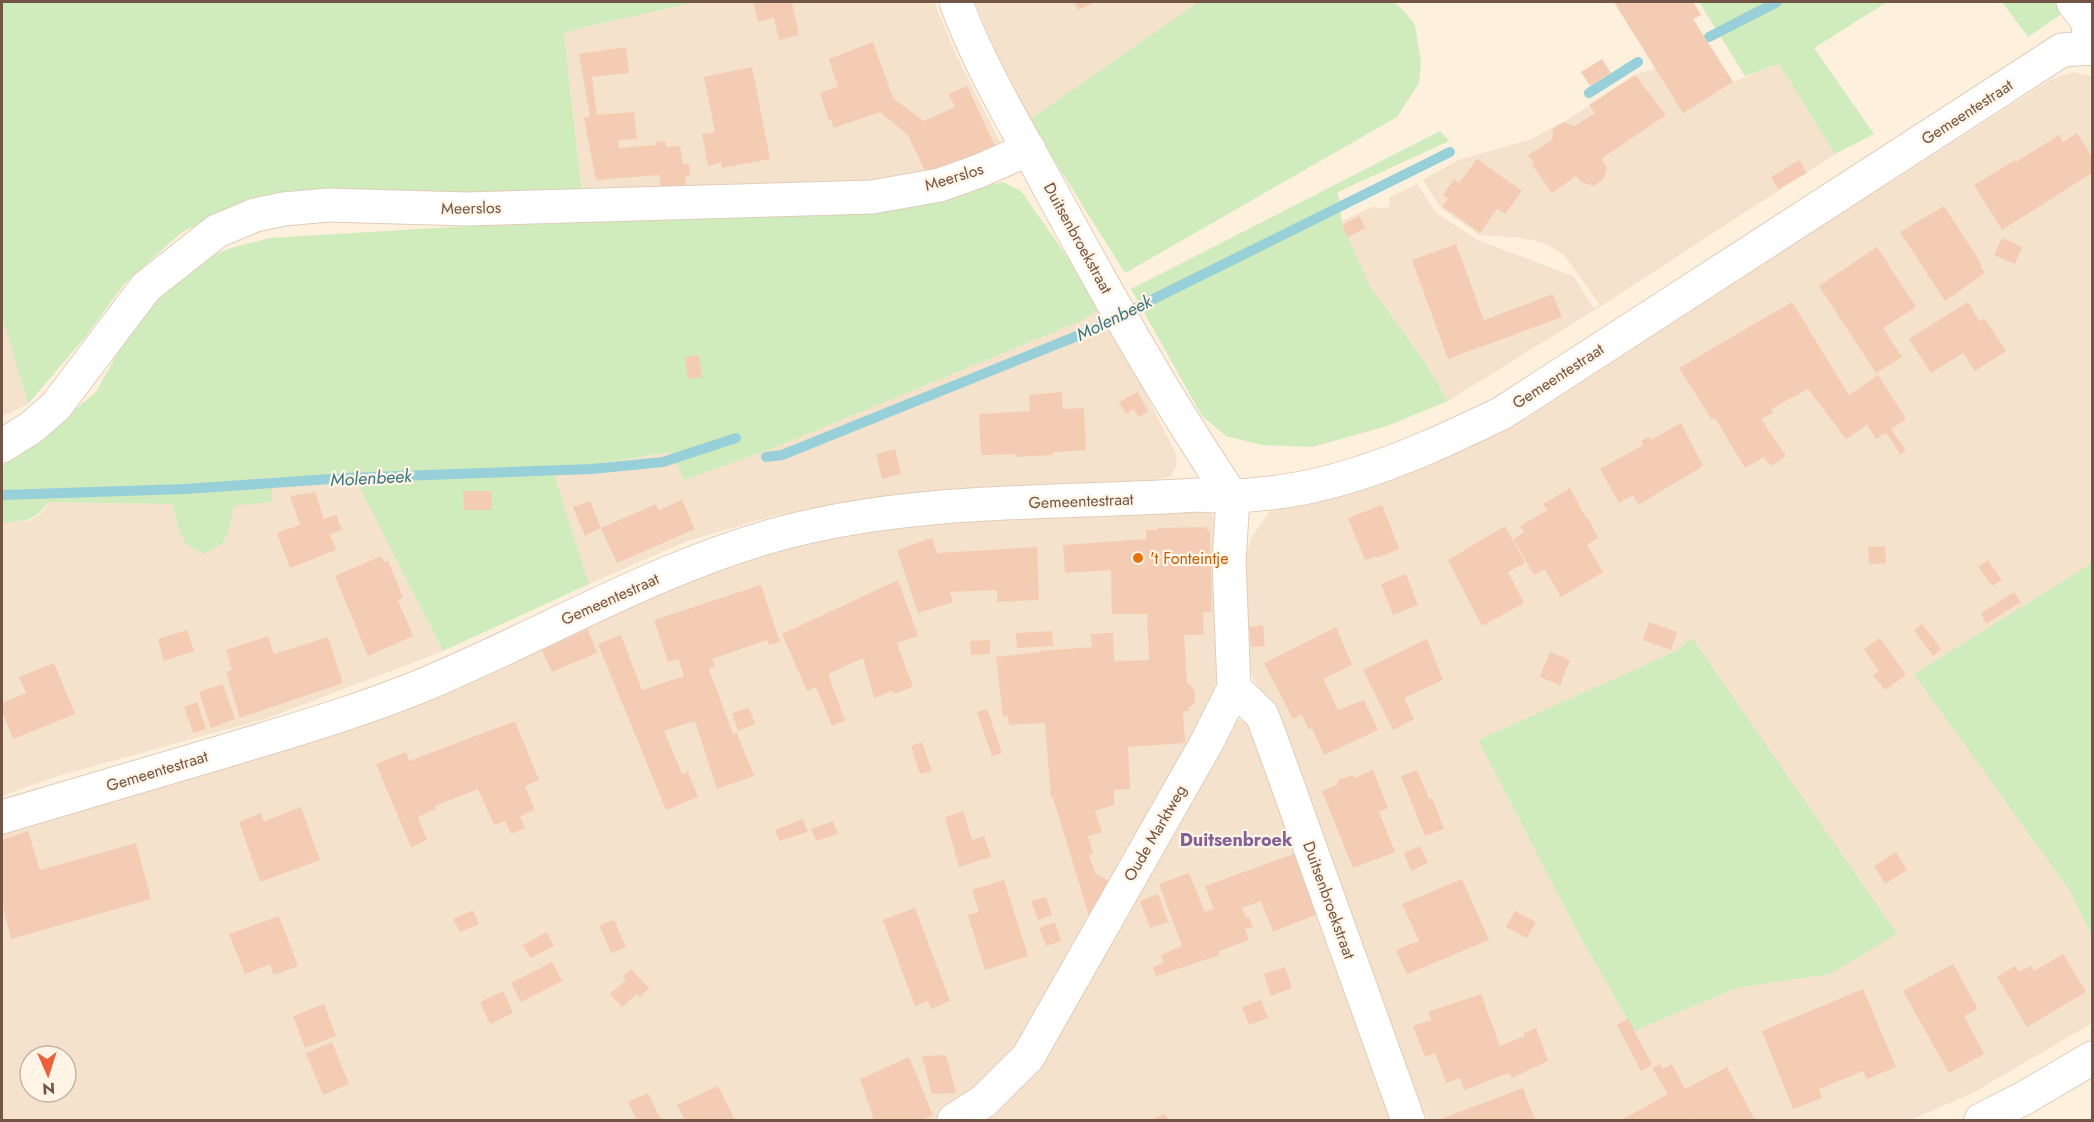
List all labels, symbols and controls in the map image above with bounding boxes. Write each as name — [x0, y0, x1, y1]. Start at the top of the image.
street label: Gemeentestraat — [1917, 74, 2017, 150]
street label: Meerslos — [922, 157, 986, 197]
street label: Duitsenbroekstraat — [1038, 178, 1118, 298]
street label: Meerslos — [441, 196, 501, 220]
water label: Molenbeek — [1072, 288, 1158, 348]
street label: Gemeentestraat — [1508, 338, 1608, 414]
water label: Molenbeek — [330, 463, 414, 493]
street label: Gemeentestraat — [1028, 488, 1134, 514]
place label: 't Fonteintje — [1150, 547, 1229, 570]
marker: 't Fonteintje — [1131, 551, 1145, 565]
street label: Gemeentestraat — [557, 567, 663, 631]
street label: Gemeentestraat — [103, 745, 211, 797]
street label: Oude Marktweg — [1118, 780, 1192, 886]
district label: Duitsenbroek — [1180, 827, 1293, 853]
street label: Duitsenbroekstraat — [1297, 838, 1361, 962]
north arrow — [18, 1044, 78, 1104]
text: N — [42, 1077, 56, 1100]

